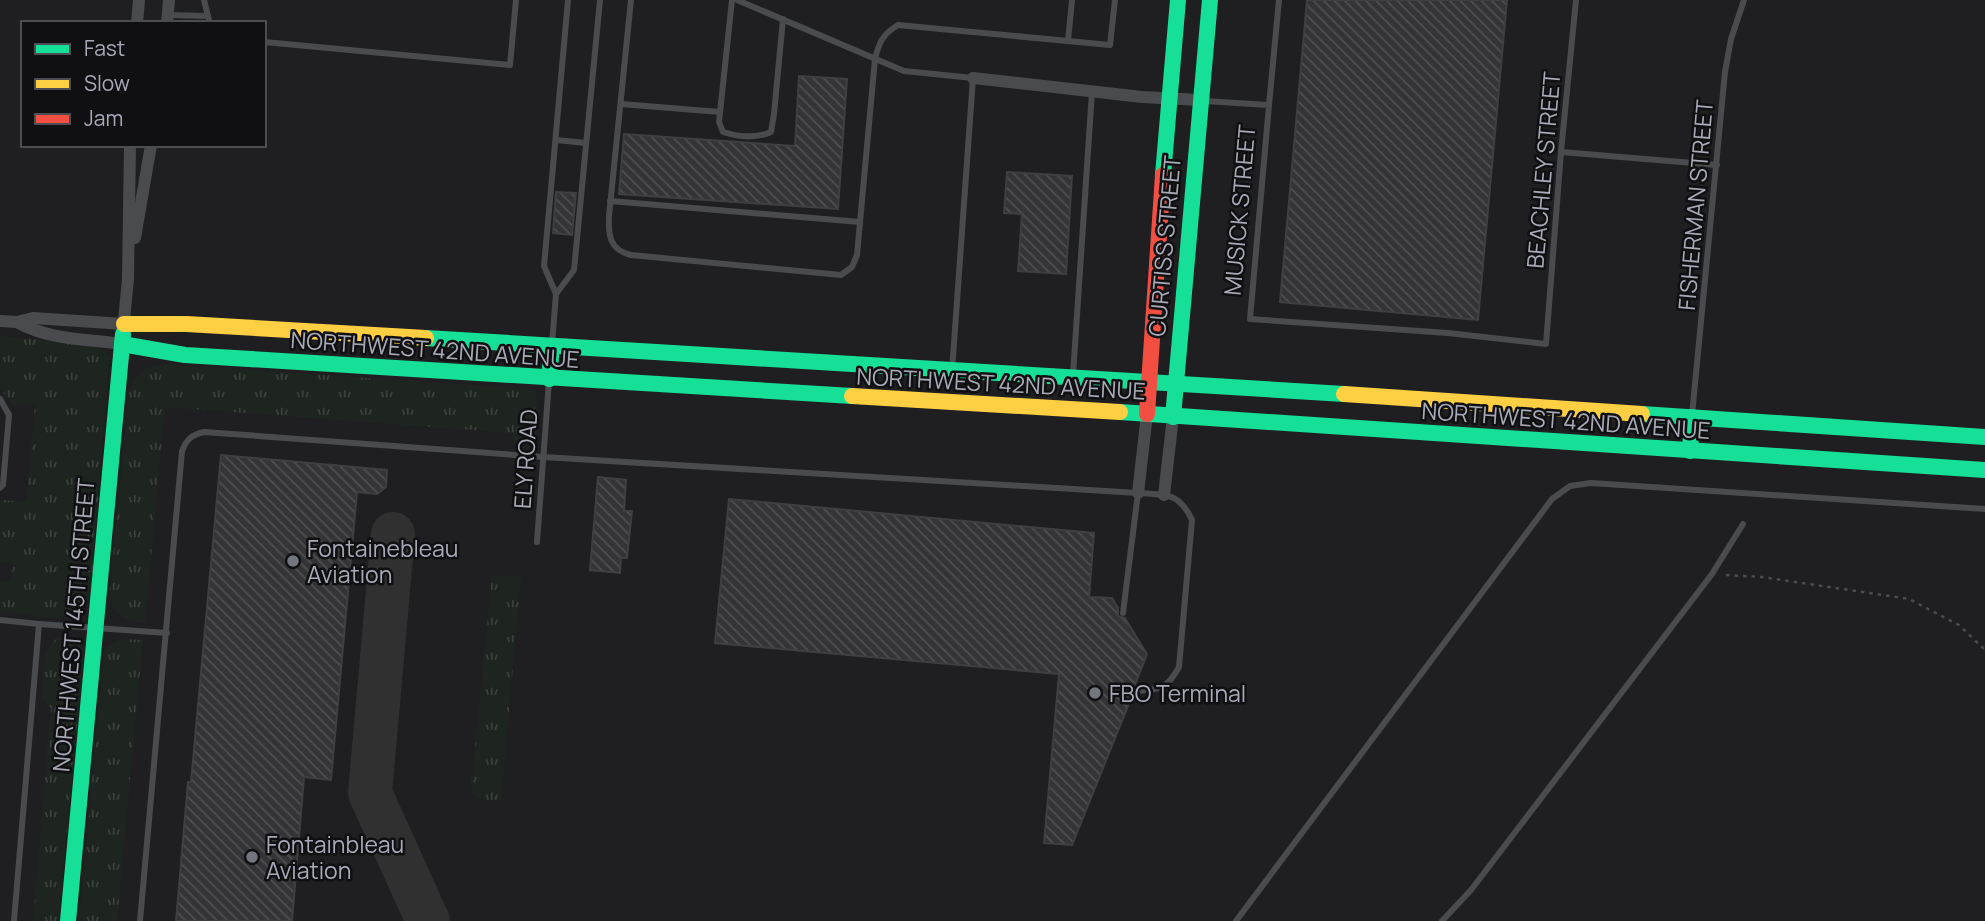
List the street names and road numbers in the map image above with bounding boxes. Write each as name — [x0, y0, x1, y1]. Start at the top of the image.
street label: BEACHLEY STREET — [1518, 70, 1568, 270]
street label: FISHERMAN STREET — [1670, 98, 1720, 312]
street label: MUSICK STREET — [1216, 123, 1262, 297]
street label: CURTISS STREET — [1140, 154, 1188, 338]
street label: NORTHWEST 42ND AVENUE — [289, 323, 581, 375]
street label: NORTHWEST 42ND AVENUE — [856, 359, 1146, 407]
street label: NORTHWEST 42ND AVENUE — [1420, 394, 1712, 446]
street label: ELY ROAD — [506, 408, 544, 510]
street label: NORTHWEST 145TH STREET — [44, 477, 102, 773]

